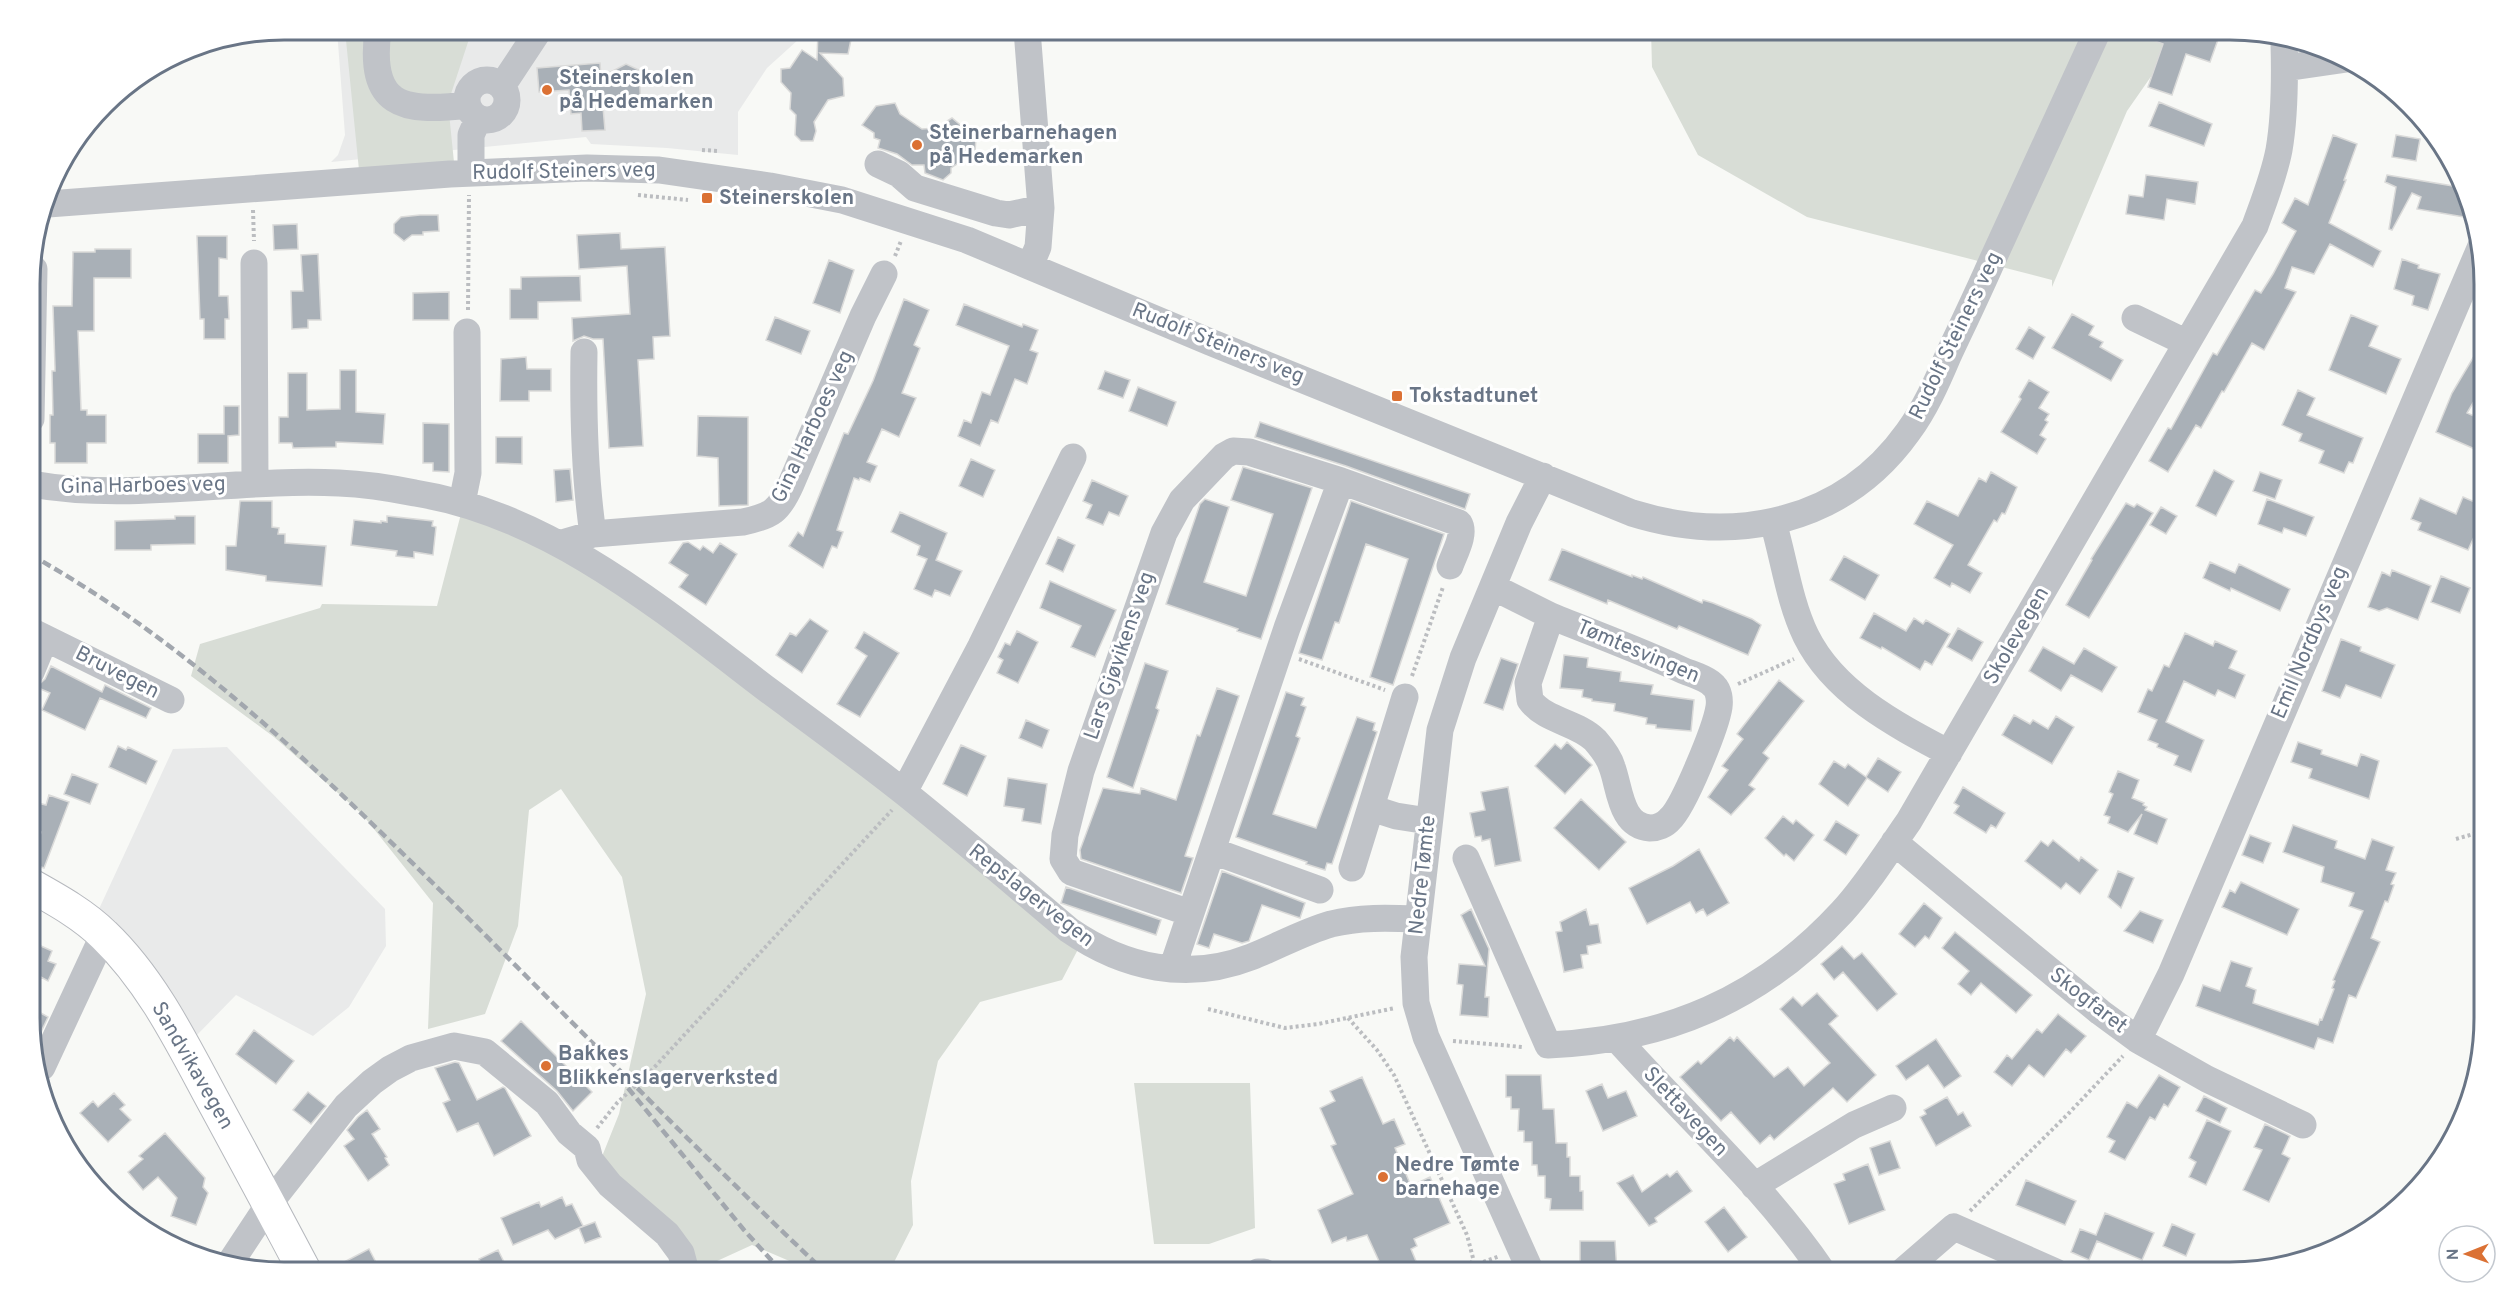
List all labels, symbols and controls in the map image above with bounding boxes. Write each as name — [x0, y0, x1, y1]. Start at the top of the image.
place label: Steinerskolen på Hedemarken — [559, 65, 714, 116]
marker: Steinerskolen på Hedemarken — [540, 83, 554, 97]
place label: Steinerbarnehagen på Hedemarken — [929, 120, 1118, 171]
marker: Steinerbarnehagen på Hedemarken — [910, 138, 924, 152]
street label: Rudolf Steiners veg — [472, 157, 656, 187]
place label: Steinerskolen — [719, 185, 854, 212]
marker: Steinerskolen — [700, 191, 714, 205]
street label: Rudolf Steiners veg — [1904, 248, 2008, 424]
street label: Rudolf Steiners veg — [1128, 297, 1308, 391]
street label: Gina Harboes veg — [766, 346, 860, 508]
place label: Tokstadtunet — [1409, 383, 1538, 410]
marker: Tokstadtunet — [1390, 389, 1404, 403]
street label: Gina Harboes veg — [60, 471, 226, 501]
street label: Emil Nordbys veg — [2266, 563, 2354, 723]
street label: Lars Gjøvikens veg — [1079, 568, 1161, 744]
street label: Skolevegen — [1978, 582, 2056, 690]
street label: Tømtesvingen — [1572, 614, 1704, 690]
street label: Bruvegen — [70, 640, 164, 706]
street label: Nedre Tømte — [1403, 814, 1443, 936]
street label: Repslagervegen — [963, 838, 1099, 954]
street label: Skogfaret — [2043, 962, 2133, 1040]
street label: Sandvikavegen — [145, 997, 239, 1135]
place label: Bakkes Blikkenslagerverksted — [558, 1041, 778, 1092]
marker: Bakkes Blikkenslagerverksted — [539, 1059, 553, 1073]
street label: Slettavegen — [1637, 1062, 1733, 1162]
place label: Nedre Tømte barnehage — [1395, 1152, 1520, 1203]
marker: Nedre Tømte barnehage — [1376, 1170, 1390, 1184]
north arrow — [2437, 1224, 2497, 1284]
text: N — [2444, 1248, 2464, 1260]

